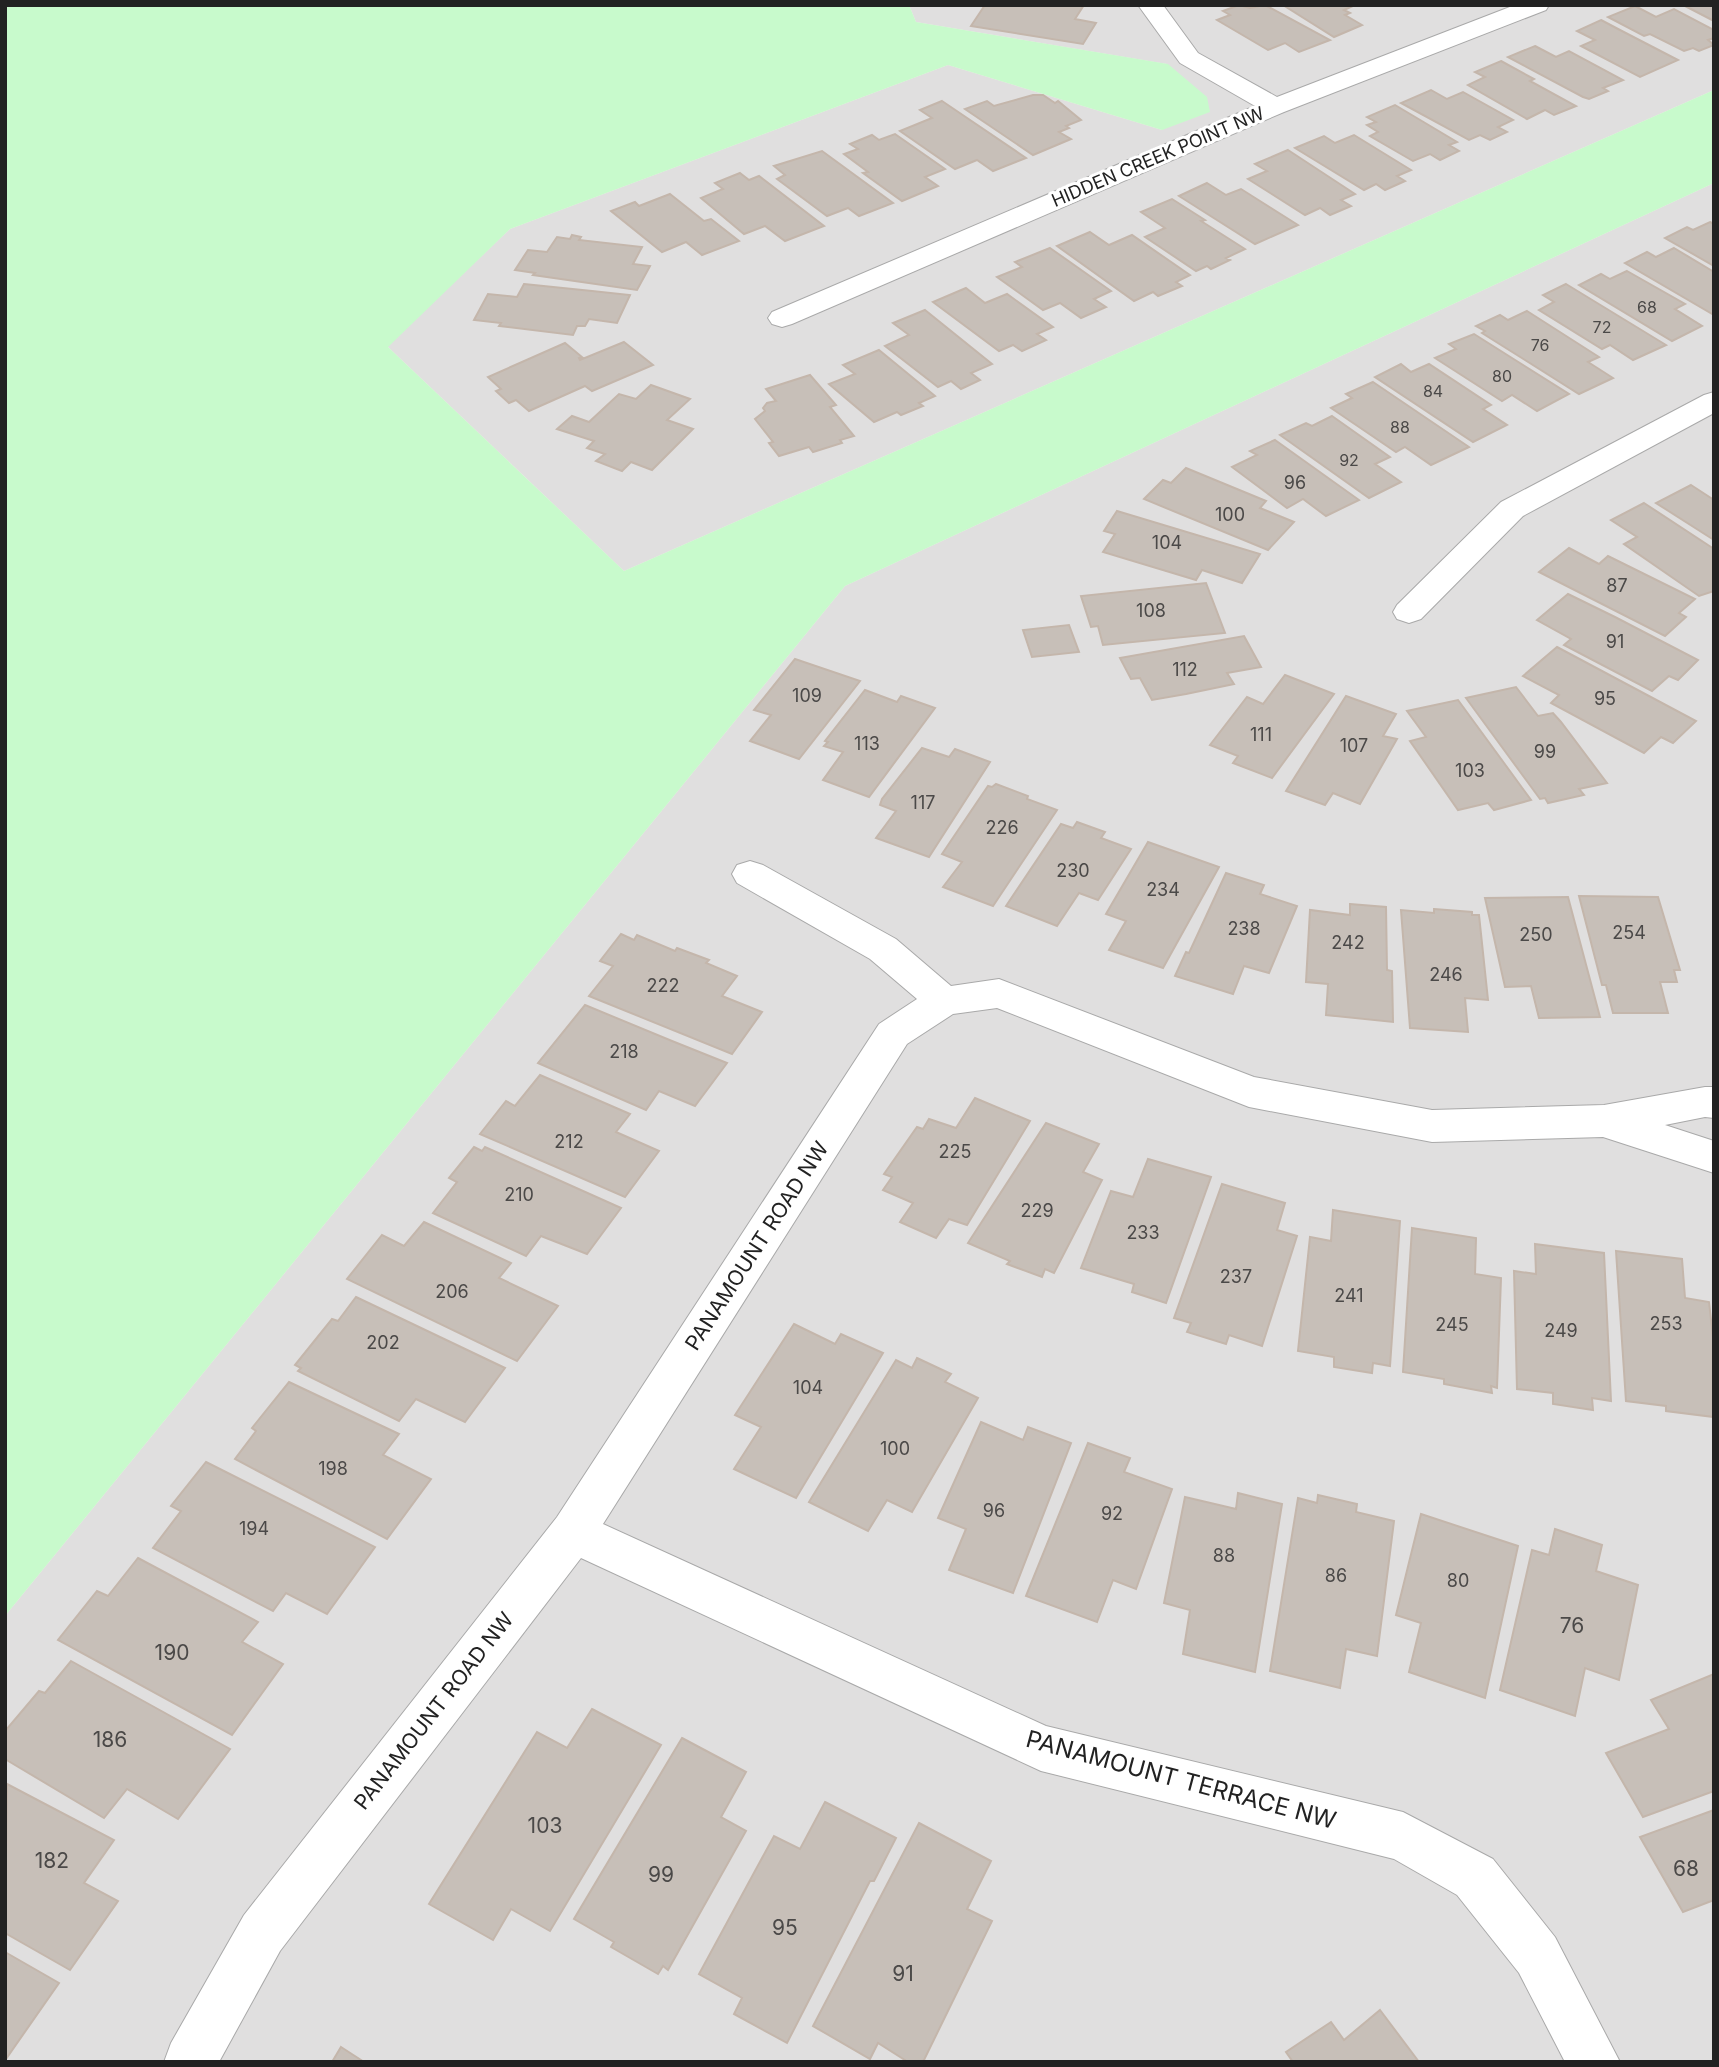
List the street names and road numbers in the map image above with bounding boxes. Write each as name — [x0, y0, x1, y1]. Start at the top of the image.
street label: HIDDEN CREEK POINT NW — [1048, 102, 1267, 211]
street label: PANAMOUNT ROAD NW — [680, 1137, 834, 1355]
street label: PANAMOUNT ROAD NW — [349, 1607, 519, 1814]
street label: PANAMOUNT TERRACE NW — [1023, 1724, 1340, 1835]

